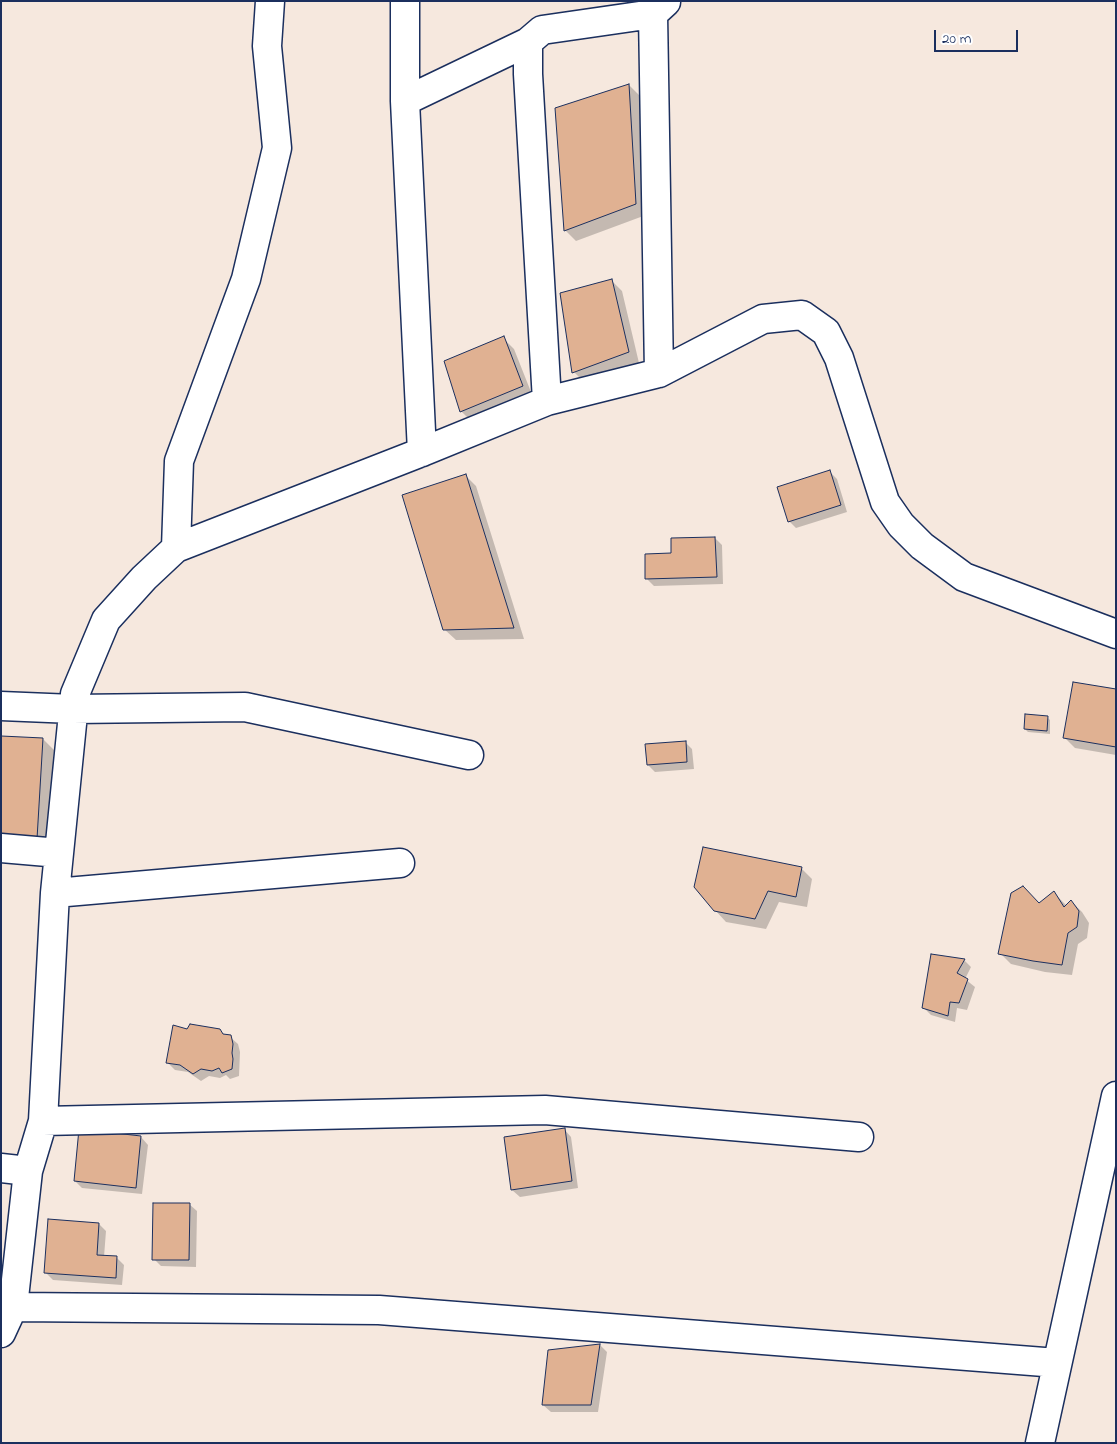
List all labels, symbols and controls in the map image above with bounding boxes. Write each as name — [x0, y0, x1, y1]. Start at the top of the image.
scale bar — [937, 20, 1021, 52]
text: 20 m — [942, 28, 971, 50]

